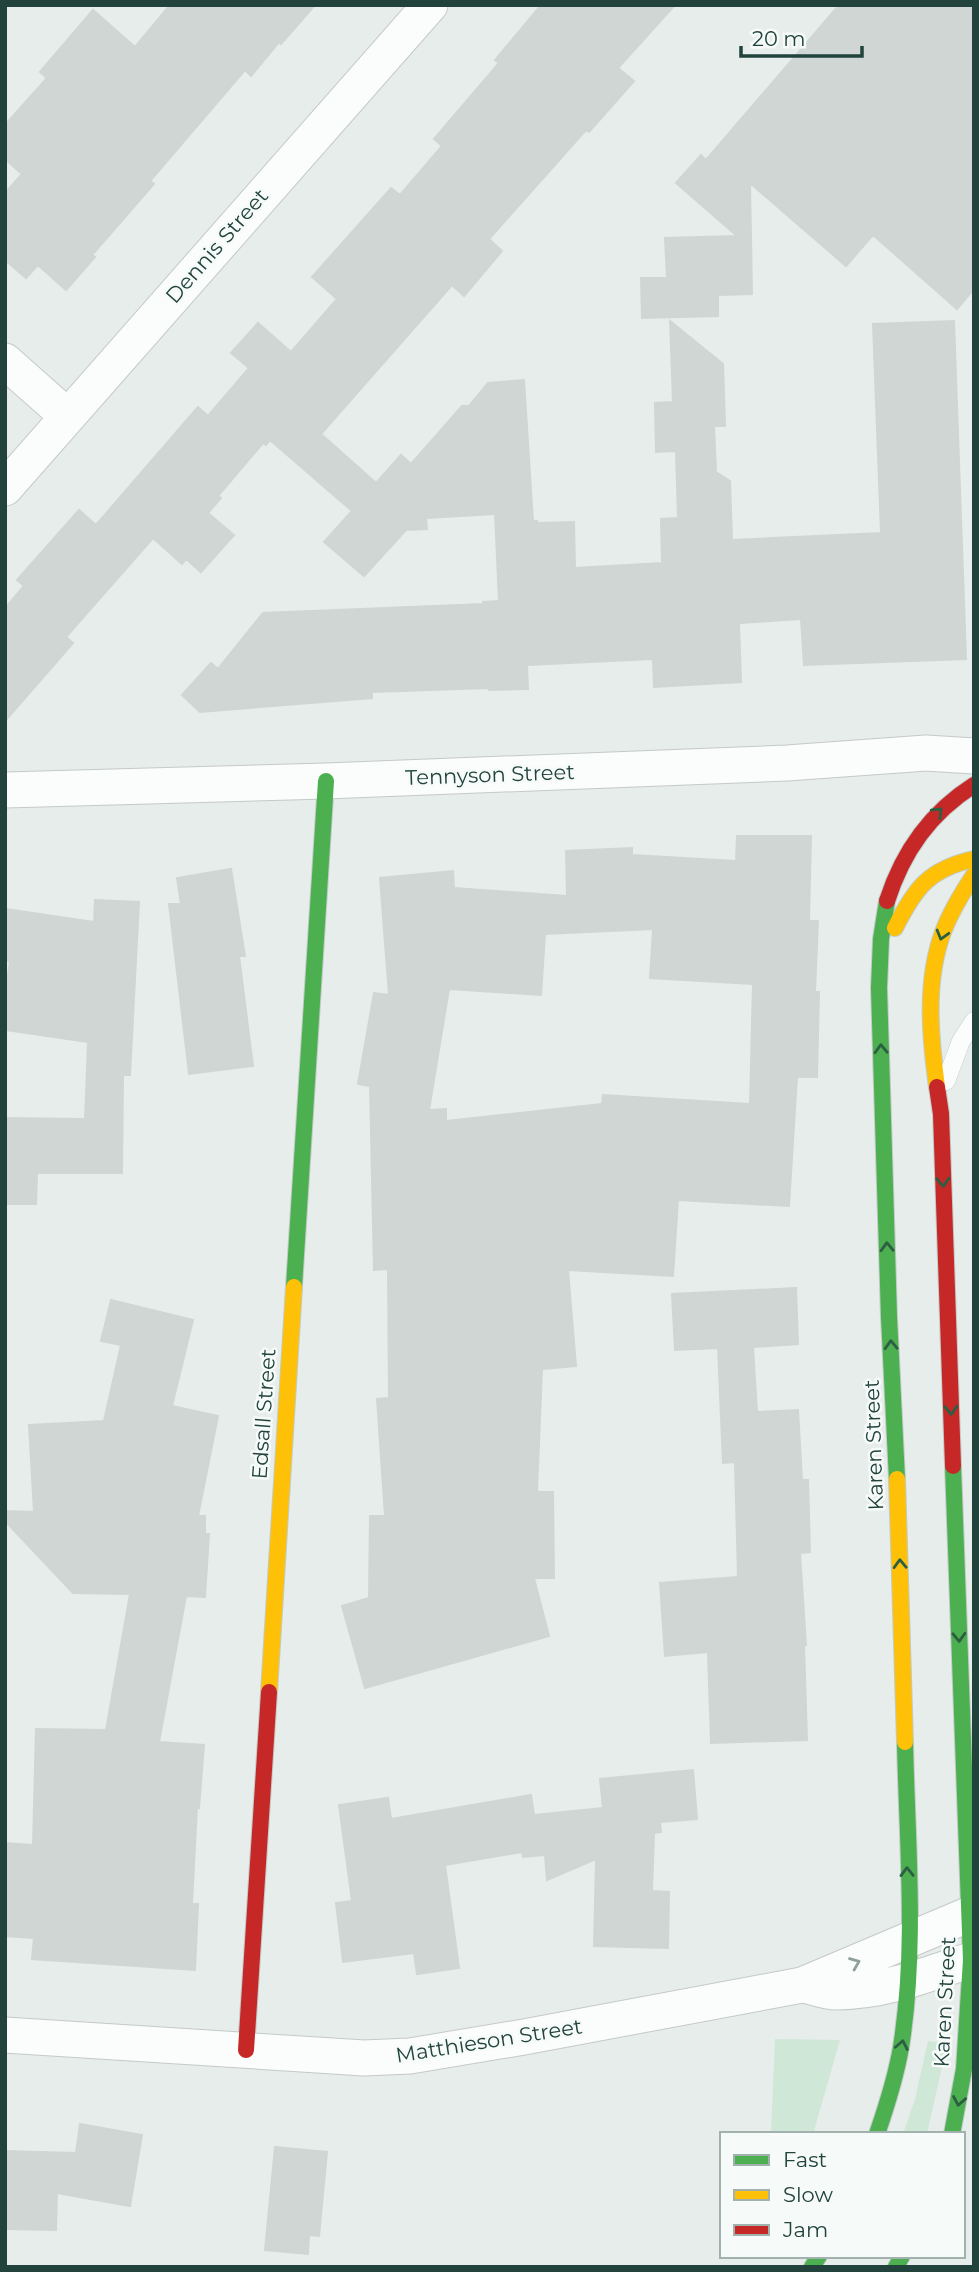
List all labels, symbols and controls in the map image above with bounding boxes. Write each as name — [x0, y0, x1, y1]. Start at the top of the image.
scale bar — [741, 14, 862, 58]
text: 20 m — [752, 26, 806, 51]
street label: Dennis Street — [160, 183, 273, 308]
street label: Tennyson Street — [405, 759, 575, 790]
one-way arrow — [930, 808, 942, 820]
one-way arrow — [936, 928, 951, 940]
one-way arrow — [873, 1043, 889, 1053]
one-way arrow — [935, 1178, 951, 1188]
one-way arrow — [880, 1241, 895, 1252]
one-way arrow — [883, 1340, 898, 1351]
street label: Edsall Street — [246, 1348, 281, 1480]
street label: Karen Street — [859, 1379, 888, 1511]
one-way arrow — [944, 1405, 959, 1416]
one-way arrow — [892, 1558, 907, 1569]
one-way arrow — [952, 1632, 967, 1643]
one-way arrow — [900, 1866, 915, 1877]
street label: Karen Street — [929, 1936, 960, 2068]
one-way arrow — [849, 1958, 861, 1972]
street label: Matthieson Street — [394, 2013, 584, 2068]
one-way arrow — [894, 2039, 909, 2050]
one-way arrow — [952, 2095, 967, 2107]
legend — [720, 2132, 965, 2258]
text: Fast — [783, 2147, 827, 2172]
text: Slow — [783, 2182, 833, 2207]
text: Jam — [782, 2217, 828, 2242]

